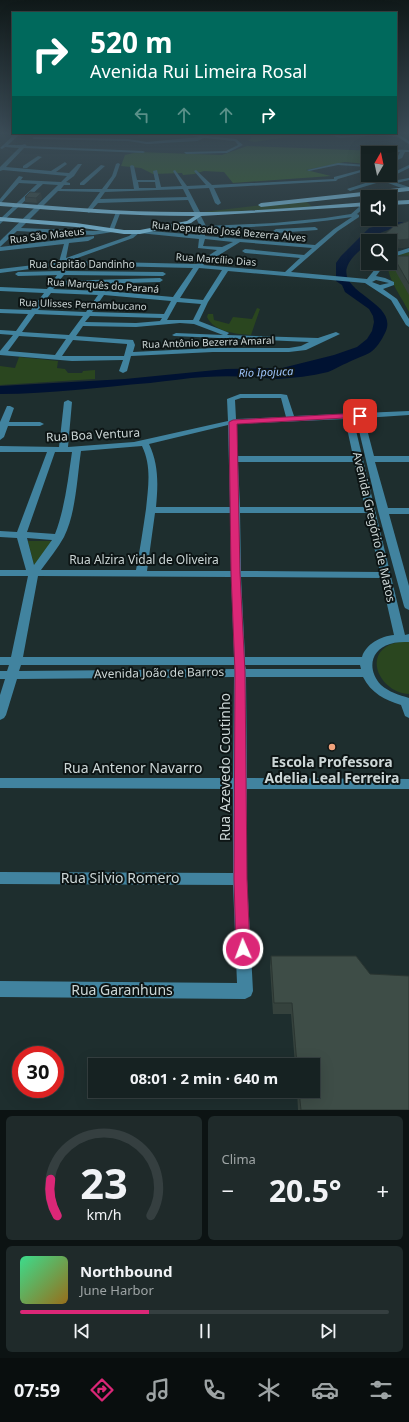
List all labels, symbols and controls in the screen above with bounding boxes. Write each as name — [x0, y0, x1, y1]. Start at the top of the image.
text: 520 m — [90, 23, 173, 61]
icon: right — [24, 28, 76, 80]
text: Avenida Rui Limeira Rosal — [90, 59, 307, 83]
icon: left — [131, 104, 153, 126]
icon: ahead — [173, 104, 195, 126]
icon: ahead — [215, 104, 237, 126]
icon: right — [257, 104, 279, 126]
north arrow — [361, 146, 397, 182]
map controls — [361, 146, 397, 270]
button: sound — [361, 190, 397, 226]
street label: Rua Deputado José Bezerra Alves — [151, 217, 307, 245]
street label: Rua São Mateus — [9, 223, 85, 247]
button: search — [361, 234, 397, 270]
street label: Rua Marcílio Dias — [175, 249, 257, 269]
street label: Rua Capitão Dandinho — [29, 257, 135, 271]
street label: Rua Marquês do Paraná — [46, 274, 160, 296]
street label: Rua Ulisses Pernambucano — [19, 295, 147, 313]
street label: Rua Antônio Bezerra Amaral — [142, 333, 274, 351]
water label: Rio Ipojuca — [238, 363, 294, 380]
pin — [343, 399, 377, 433]
icon: arrive — [349, 405, 371, 427]
street label: Rua Boa Ventura — [46, 424, 140, 445]
street label: Avenida Gregório de Matos — [349, 450, 400, 604]
street label: Rua Alzira Vidal de Oliveira — [69, 551, 219, 568]
street label: Avenida João de Barros — [94, 663, 225, 682]
street label: Rua Azevedo Coutinho — [215, 693, 234, 841]
marker: Escola Professora Adelia Leal Ferreira — [327, 742, 337, 752]
place label: Escola Professora Adelia Leal Ferreira — [265, 752, 399, 787]
street label: Rua Antenor Navarro — [63, 758, 203, 777]
street label: Rua Silvio Romero — [61, 868, 179, 887]
position arrow — [222, 928, 264, 970]
street label: Rua Garanhuns — [71, 980, 173, 999]
speed limit sign: 30 — [12, 1046, 64, 1098]
text: 08:01 · 2 min · 640 m — [130, 1068, 278, 1088]
text: Clima — [222, 1150, 256, 1168]
text: 23 — [80, 1155, 128, 1211]
text: 20.5° — [269, 1170, 342, 1211]
text: − — [222, 1175, 234, 1205]
text: + — [376, 1175, 389, 1205]
text: km/h — [86, 1205, 121, 1224]
text: Northbound — [80, 1261, 172, 1281]
text: June Harbor — [80, 1281, 154, 1299]
icon: previous — [71, 1320, 93, 1342]
icon: pause — [194, 1320, 216, 1342]
icon: next — [317, 1320, 339, 1342]
icon: directions — [88, 1376, 116, 1404]
icon: music — [144, 1376, 172, 1404]
icon: phone — [200, 1376, 228, 1404]
icon: climate — [255, 1376, 283, 1404]
icon: car — [311, 1376, 339, 1404]
icon: filters — [367, 1376, 395, 1404]
text: 07:59 — [14, 1378, 60, 1402]

